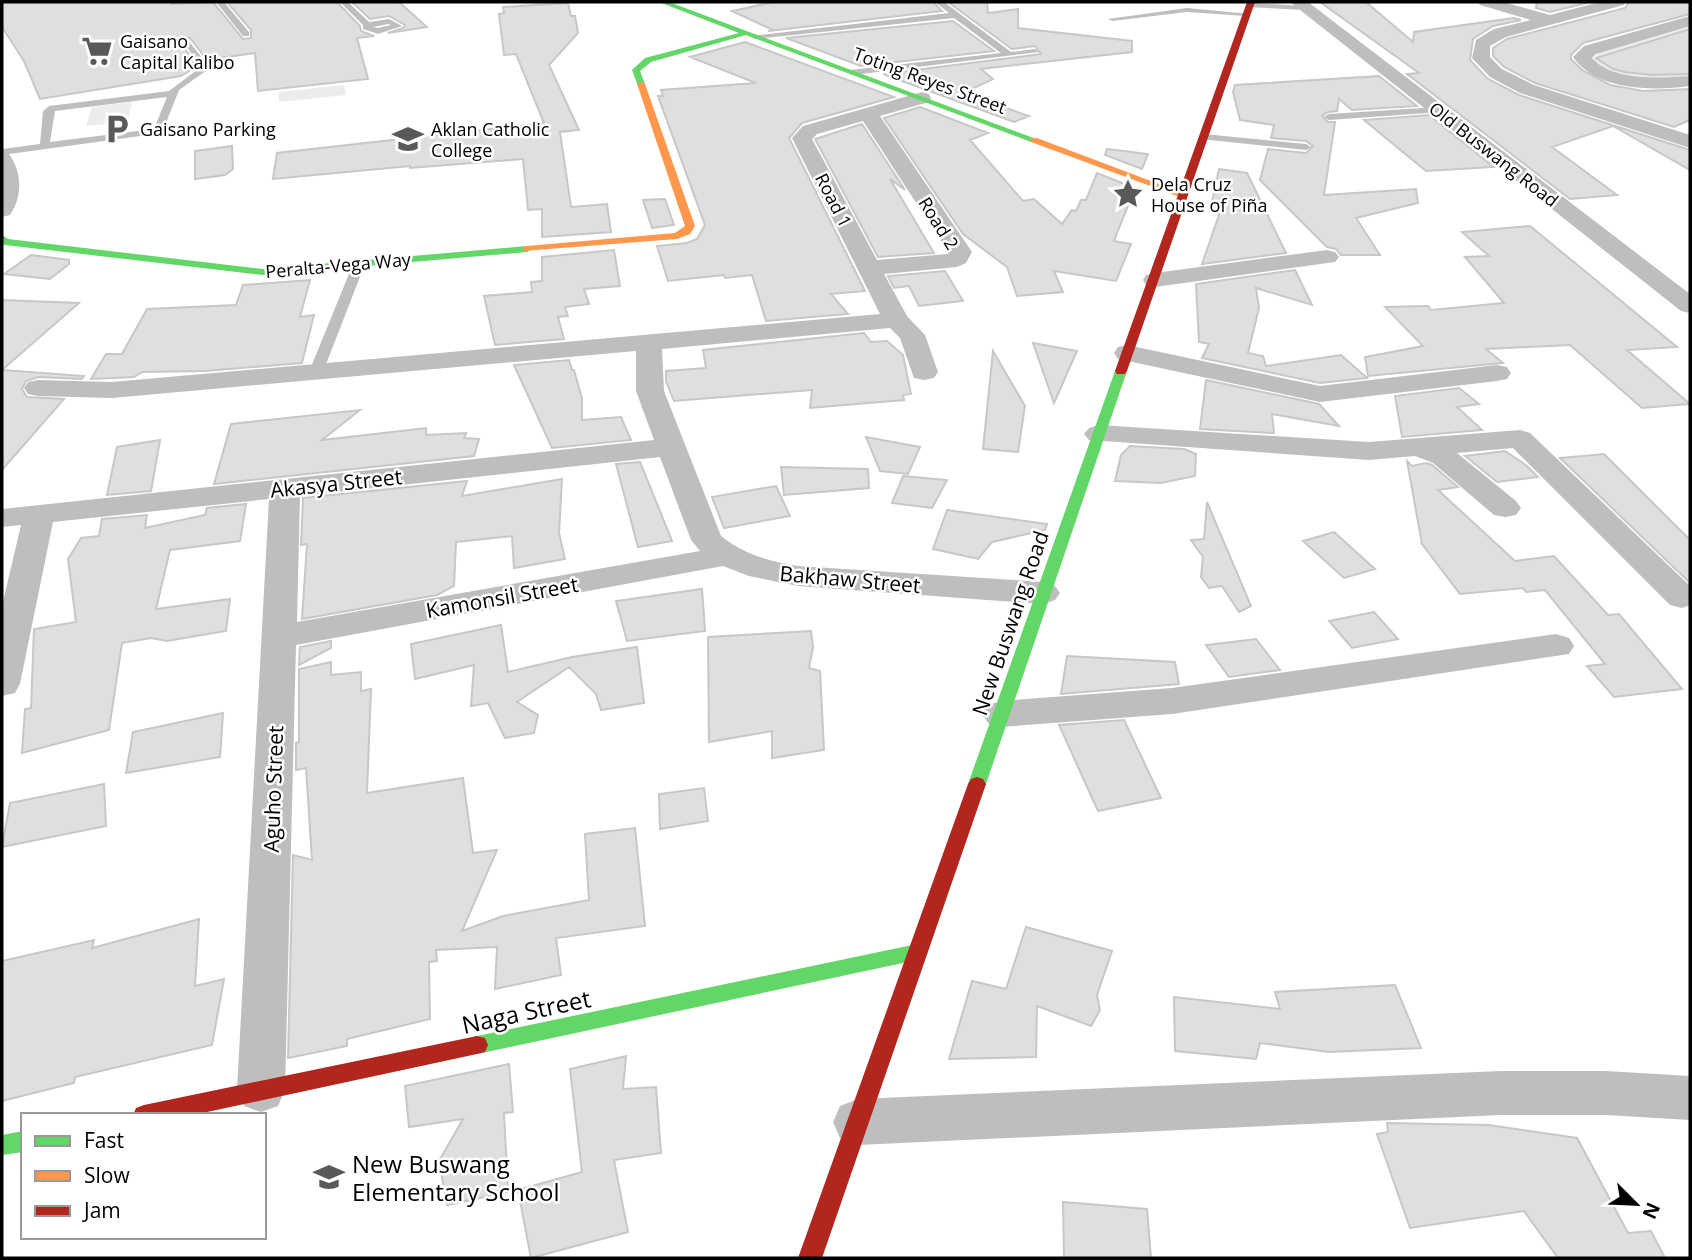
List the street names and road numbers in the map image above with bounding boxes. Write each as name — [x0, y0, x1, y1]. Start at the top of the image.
street label: Toting Reyes Street — [850, 41, 1010, 119]
street label: Old Buswang Road — [1424, 96, 1564, 212]
street label: Road 1 — [810, 169, 858, 231]
street label: Road 2 — [913, 192, 965, 254]
street label: Peralta-Vega Way — [264, 247, 413, 283]
street label: Akasya Street — [269, 462, 403, 504]
street label: New Buswang Road — [965, 527, 1055, 719]
street label: Bakhaw Street — [778, 559, 922, 599]
street label: Kamonsil Street — [424, 570, 580, 624]
street label: Aguho Street — [257, 725, 289, 853]
street label: Naga Street — [458, 981, 594, 1041]

